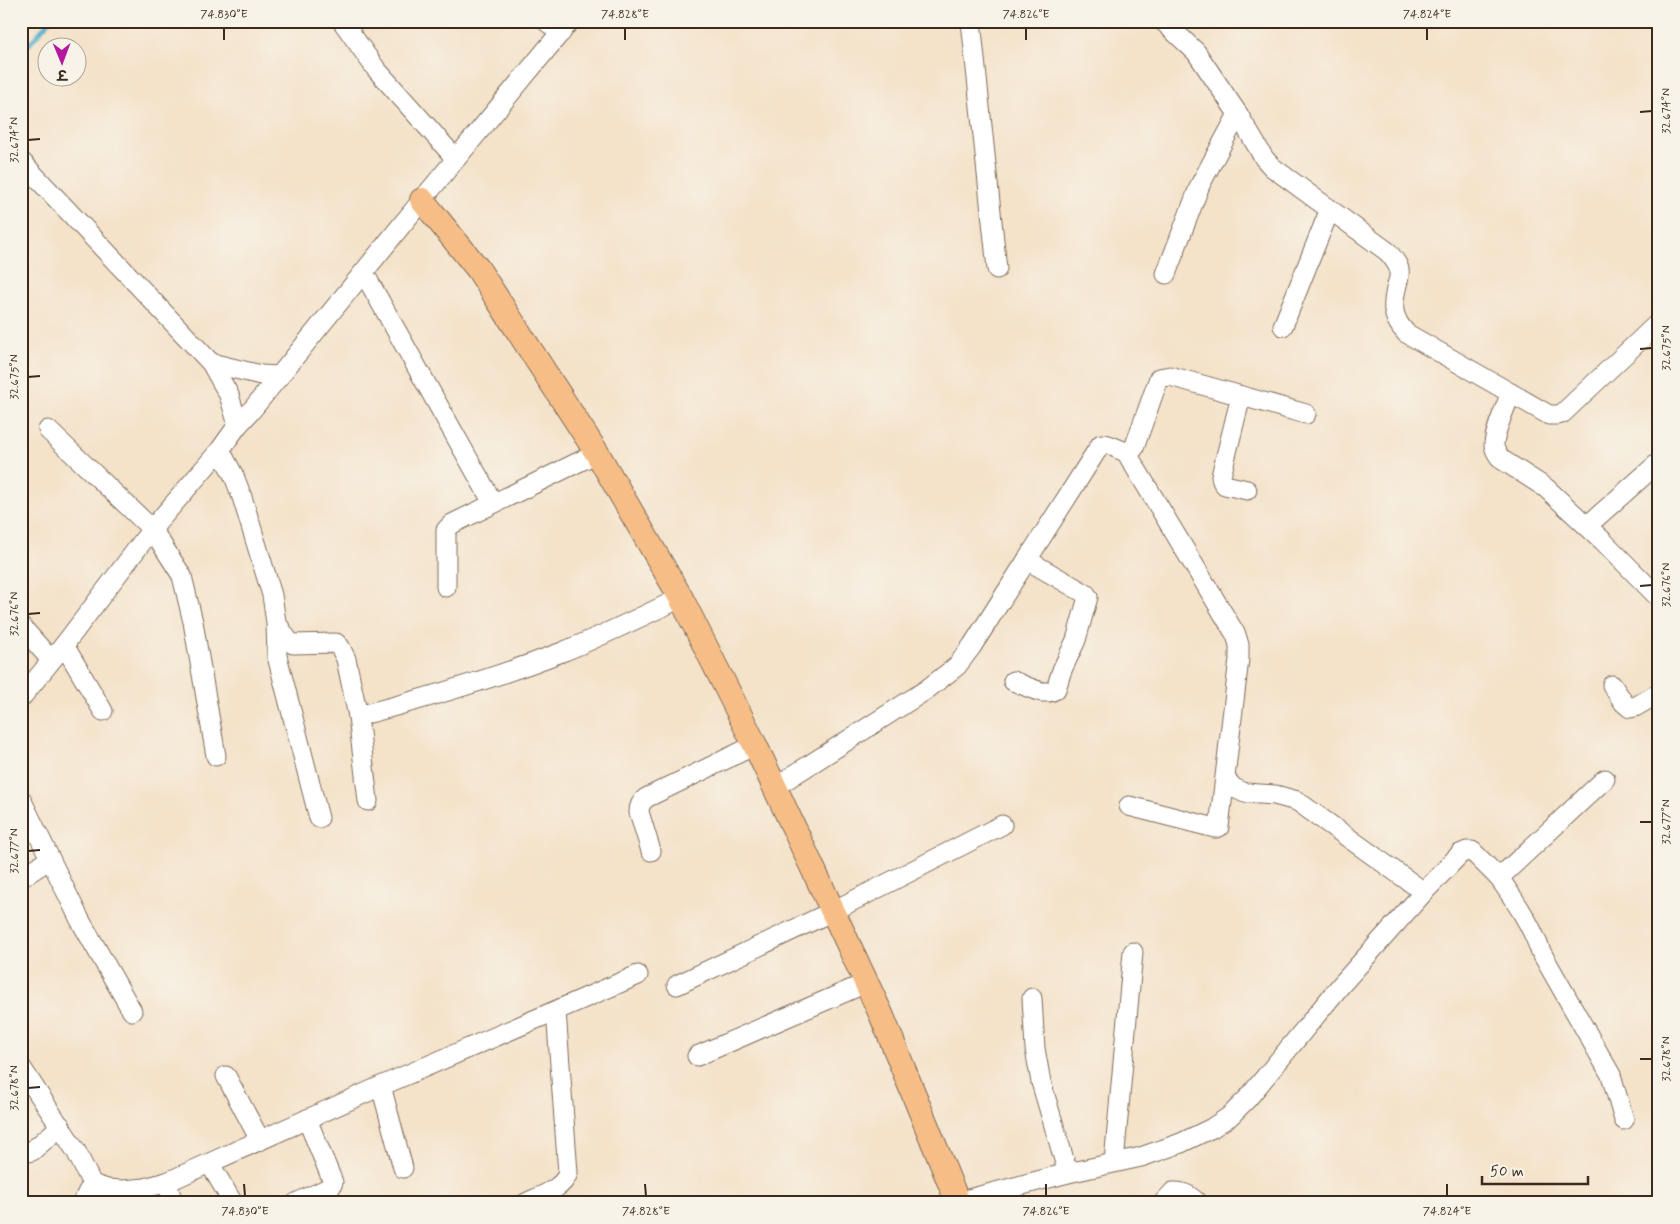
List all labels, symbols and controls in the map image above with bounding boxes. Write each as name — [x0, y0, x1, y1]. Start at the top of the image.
text: 74.830°E — [200, 7, 248, 23]
text: 74.828°E — [601, 7, 649, 23]
text: 74.826°E — [1002, 7, 1050, 23]
text: 74.824°E — [1403, 7, 1451, 23]
north arrow — [38, 38, 88, 88]
text: उ — [56, 65, 69, 83]
text: 32.674°N — [1659, 88, 1675, 134]
text: 32.674°N — [7, 117, 23, 163]
text: 32.675°N — [1659, 325, 1675, 371]
text: 32.675°N — [7, 354, 23, 400]
text: 32.676°N — [1659, 563, 1675, 607]
text: 32.676°N — [7, 592, 23, 636]
text: 32.677°N — [1659, 799, 1675, 845]
text: 32.677°N — [7, 828, 23, 874]
text: 32.678°N — [1659, 1036, 1675, 1082]
text: 32.678°N — [7, 1065, 23, 1111]
scale bar — [1482, 1154, 1589, 1186]
text: 50 m — [1490, 1162, 1524, 1182]
text: 74.830°E — [221, 1204, 269, 1220]
text: 74.828°E — [622, 1204, 670, 1220]
text: 74.826°E — [1022, 1204, 1070, 1220]
text: 74.824°E — [1423, 1204, 1471, 1220]

